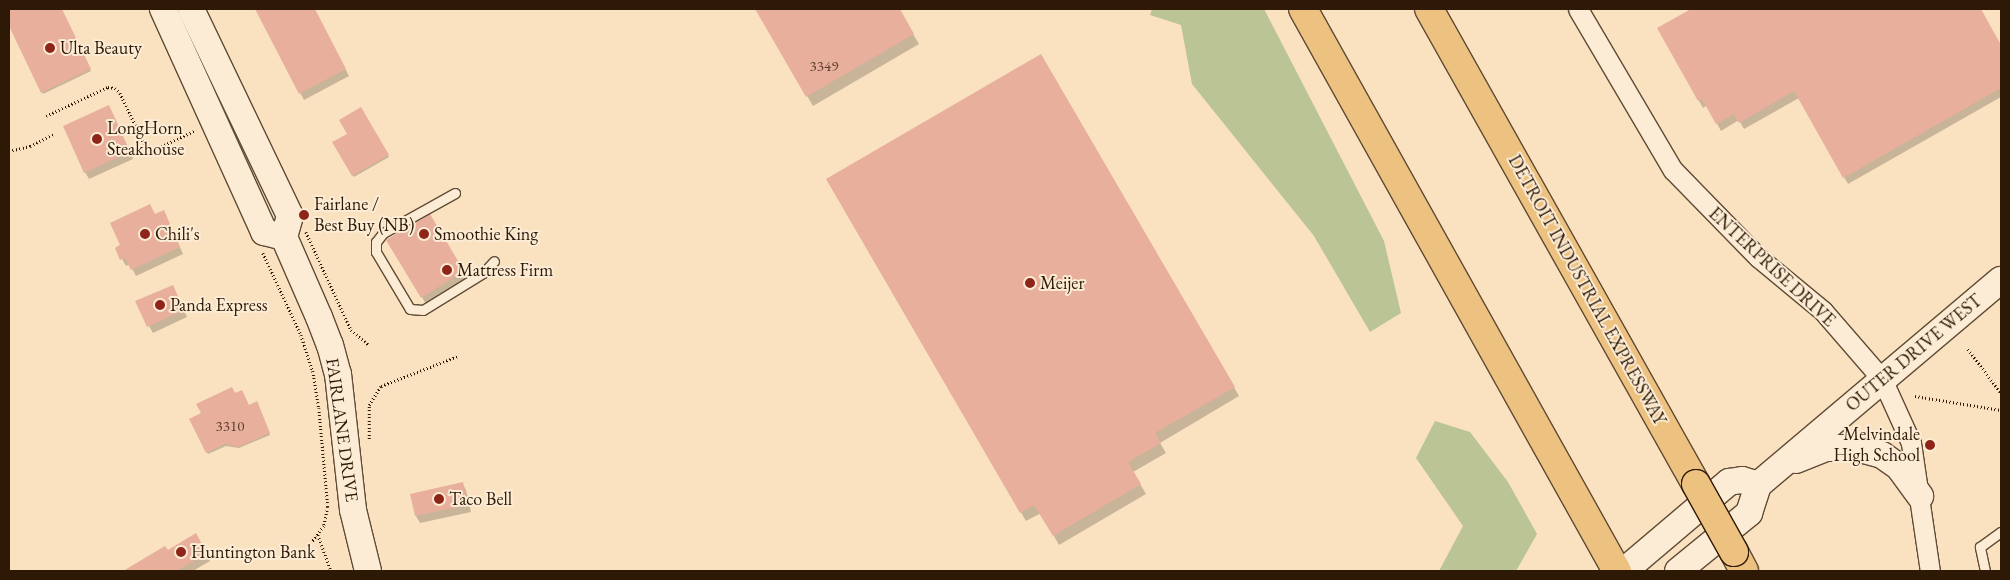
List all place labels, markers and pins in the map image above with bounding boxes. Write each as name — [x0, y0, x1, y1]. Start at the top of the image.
place label: Ulta Beauty — [60, 37, 142, 59]
marker: Ulta Beauty — [44, 42, 56, 54]
place label: LongHorn Steakhouse — [107, 118, 184, 160]
marker: LongHorn Steakhouse — [91, 133, 103, 145]
place label: Fairlane / Best Buy (NB) — [314, 194, 414, 236]
marker: Fairlane / Best Buy (NB) — [298, 209, 310, 221]
place label: Chili's — [155, 223, 200, 245]
place label: Smoothie King — [434, 223, 538, 245]
marker: Chili's — [139, 228, 151, 240]
marker: Smoothie King — [418, 228, 430, 240]
place label: Mattress Firm — [457, 259, 553, 281]
marker: Mattress Firm — [441, 264, 453, 276]
place label: Meijer — [1040, 272, 1084, 294]
marker: Meijer — [1024, 277, 1036, 289]
place label: Panda Express — [170, 294, 268, 316]
marker: Panda Express — [154, 299, 166, 311]
place label: Melvindale High School — [1833, 424, 1920, 466]
marker: Melvindale High School — [1924, 439, 1936, 451]
place label: Taco Bell — [449, 488, 512, 510]
marker: Taco Bell — [433, 493, 445, 505]
place label: Huntington Bank — [191, 541, 315, 563]
marker: Huntington Bank — [175, 546, 187, 558]

